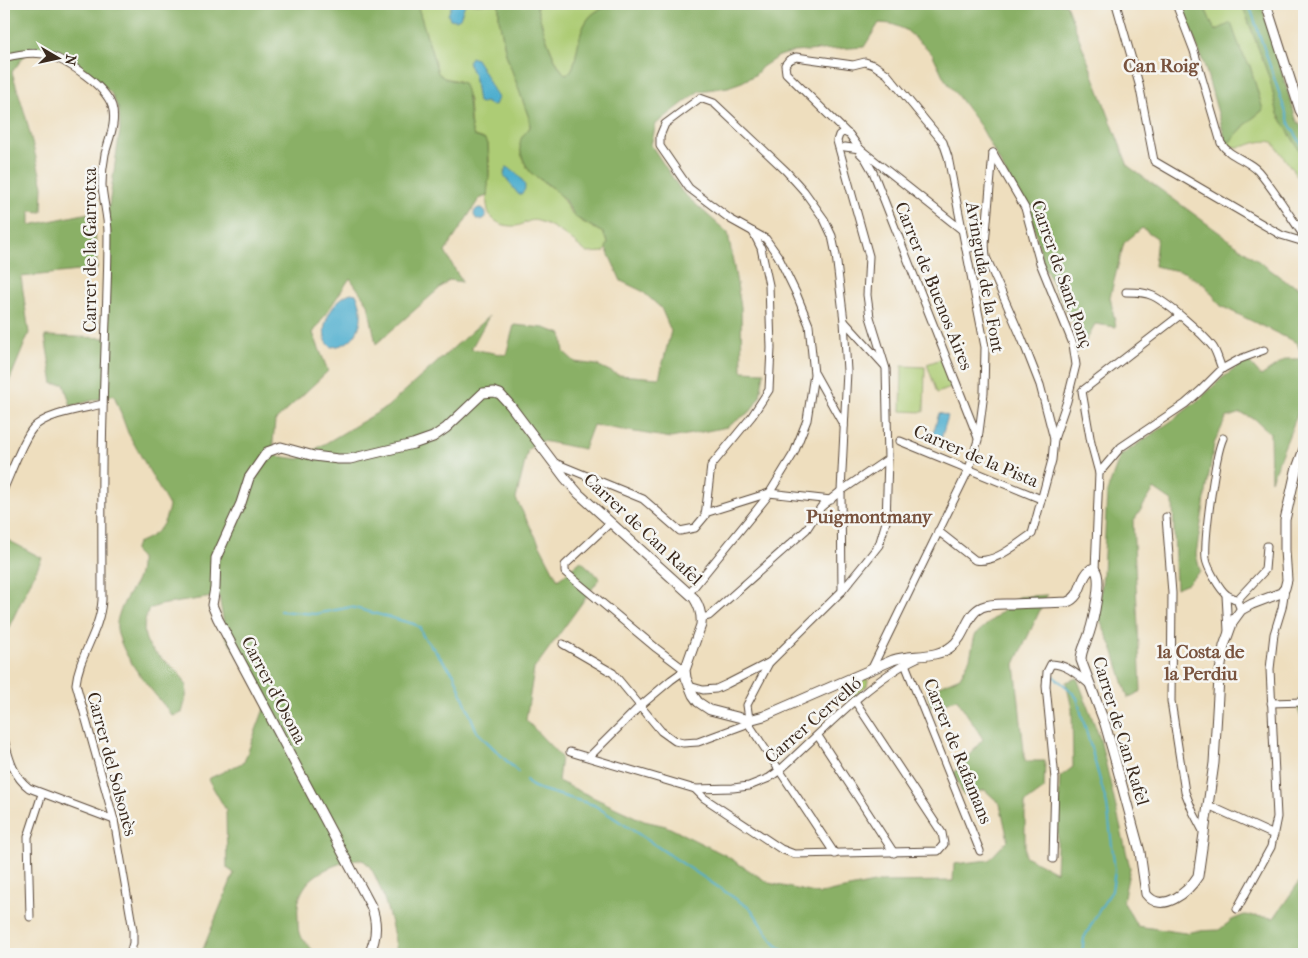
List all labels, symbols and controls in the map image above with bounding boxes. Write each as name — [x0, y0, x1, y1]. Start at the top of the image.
north arrow — [32, 32, 82, 82]
text: N — [61, 53, 80, 67]
district label: Can Roig — [1123, 55, 1200, 77]
street label: Carrer de la Garrotxa — [80, 167, 101, 333]
street label: Carrer de Sant Ponç — [1026, 198, 1097, 351]
street label: Carrer de Buenos Aires — [890, 199, 977, 374]
street label: Avinguda de la Font — [961, 199, 1008, 355]
street label: Carrer de la Pista — [910, 421, 1042, 492]
street label: Carrer de Can Rafel — [579, 469, 706, 590]
district label: Puigmontmany — [806, 506, 933, 528]
street label: Carrer d'Osona — [236, 633, 311, 748]
district label: la Costa de la Perdiu — [1157, 641, 1245, 685]
street label: Carrer de Can Rafel — [1088, 654, 1153, 808]
street label: Carrer Cervelló — [761, 673, 866, 768]
street label: Carrer de Rafamans — [919, 675, 996, 827]
street label: Carrer del Solsonès — [82, 690, 141, 839]

